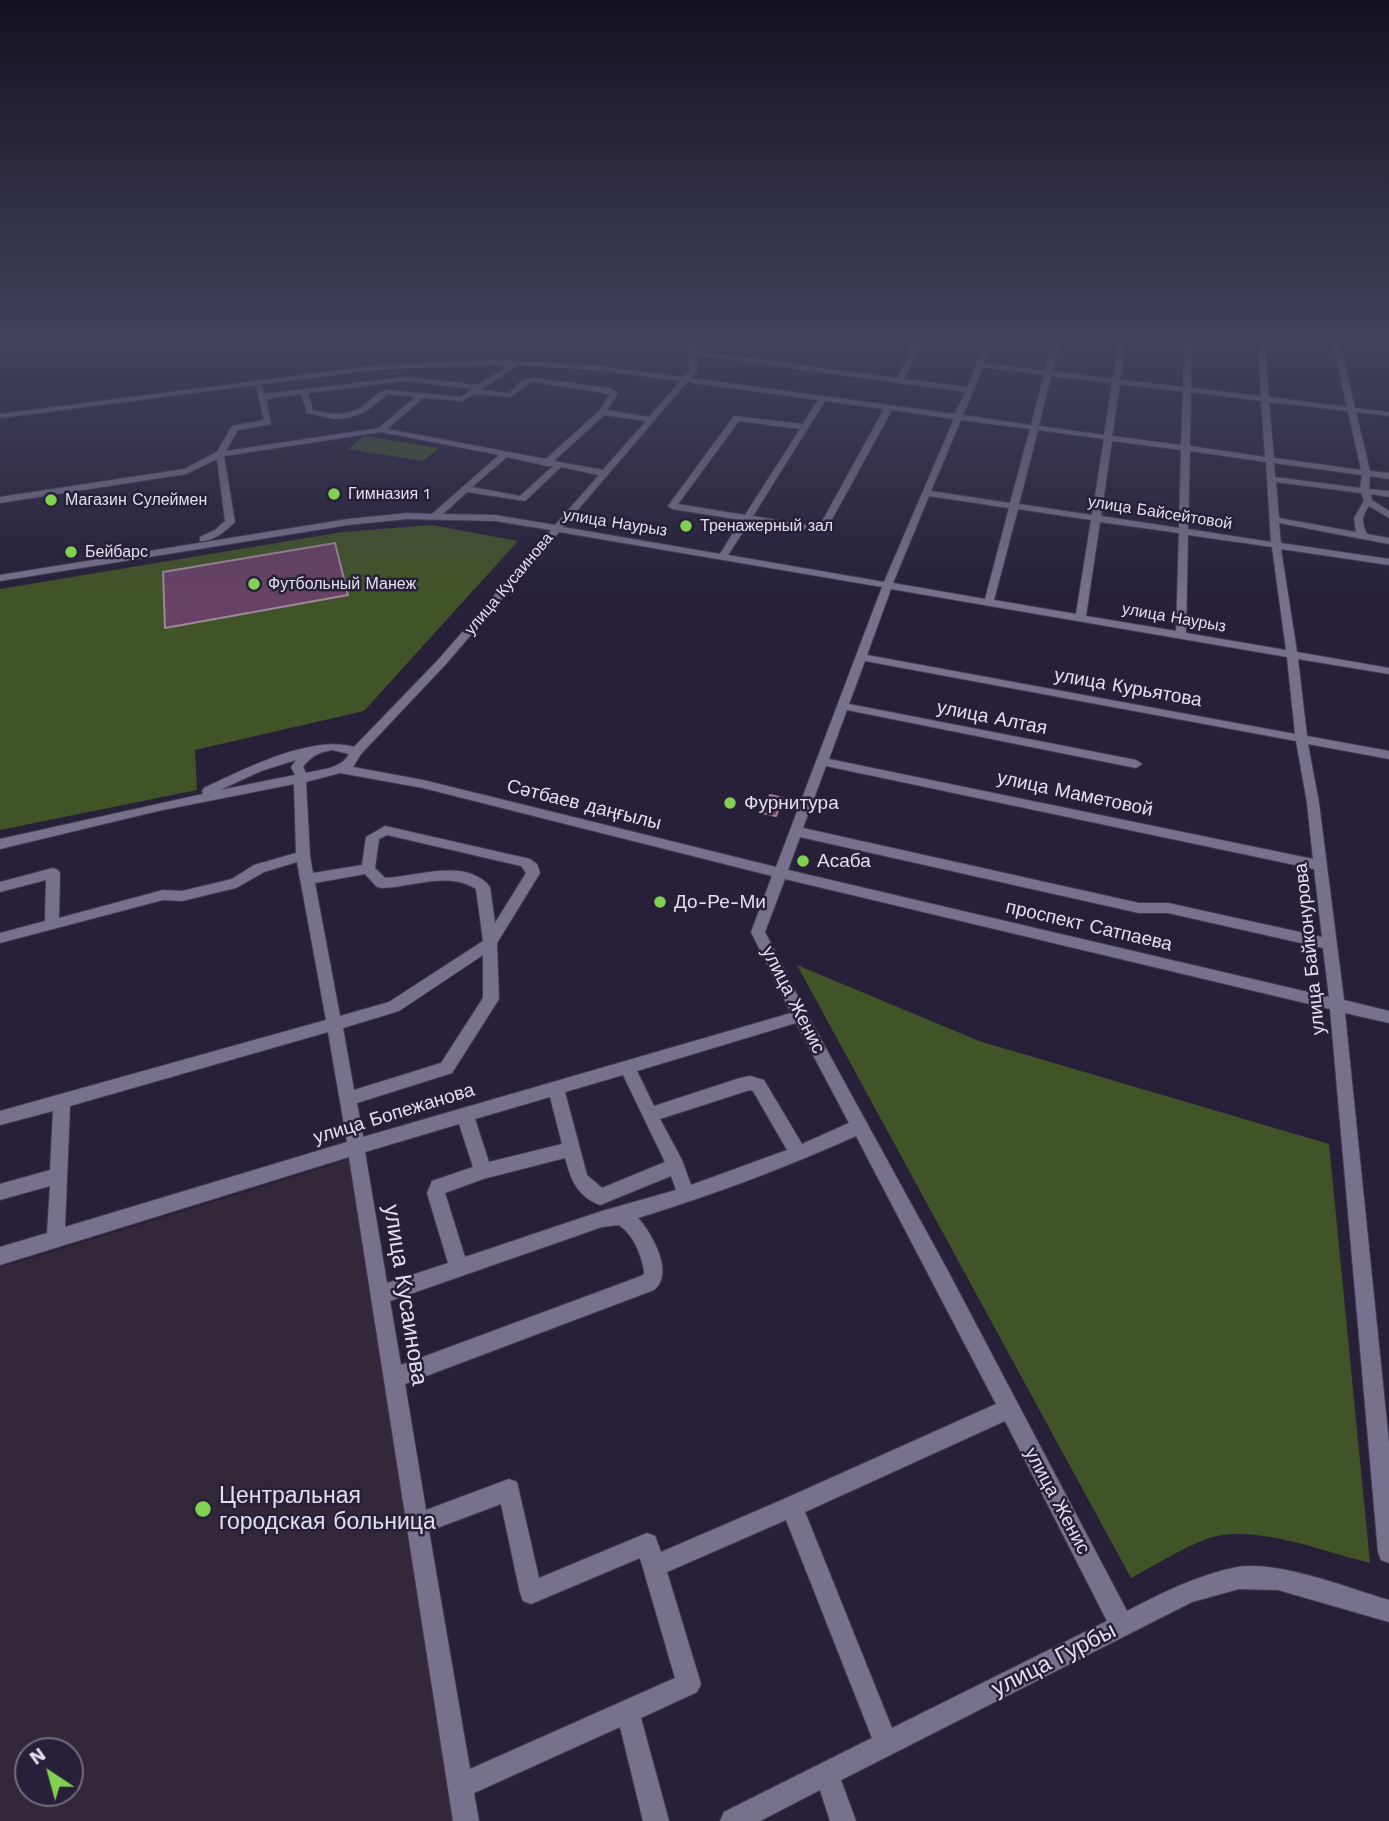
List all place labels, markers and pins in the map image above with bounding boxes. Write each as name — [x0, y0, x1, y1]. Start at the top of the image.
place label: Гимназия 1 — [348, 484, 430, 504]
marker: Гимназия 1 — [326, 486, 342, 502]
place label: Магазин Сулеймен — [65, 490, 207, 510]
marker: Магазин Сулеймен — [43, 492, 59, 508]
place label: Тренажерный зал — [700, 516, 833, 536]
marker: Тренажерный зал — [678, 518, 694, 534]
place label: Бейбарс — [85, 542, 148, 562]
marker: Бейбарс — [63, 544, 79, 560]
place label: Футбольный Манеж — [268, 574, 416, 594]
marker: Футбольный Манеж — [246, 576, 262, 592]
place label: Фурнитура — [744, 792, 839, 814]
marker: Фурнитура — [722, 795, 738, 811]
place label: Асаба — [817, 850, 871, 872]
marker: Асаба — [795, 853, 811, 869]
place label: До-Ре-Ми — [674, 891, 766, 913]
marker: До-Ре-Ми — [652, 894, 668, 910]
place label: Центральная городская больница — [219, 1482, 436, 1536]
marker: Центральная городская больница — [193, 1499, 213, 1519]

